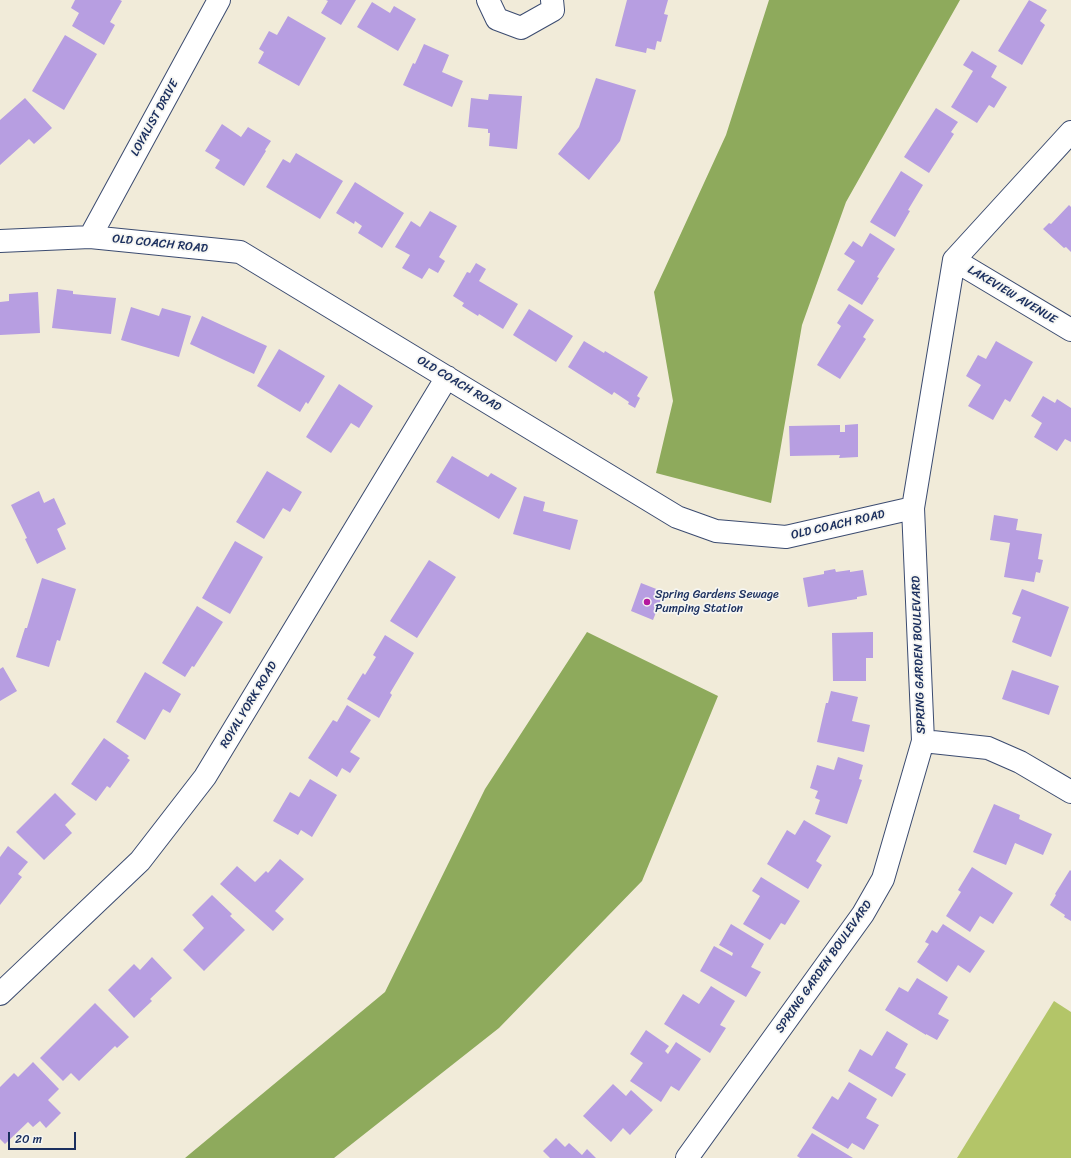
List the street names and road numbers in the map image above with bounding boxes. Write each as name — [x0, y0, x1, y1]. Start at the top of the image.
street label: LOYALIST DRIVE — [128, 77, 182, 159]
street label: OLD COACH ROAD — [112, 232, 208, 256]
street label: LAKEVIEW AVENUE — [965, 263, 1059, 327]
street label: OLD COACH ROAD — [414, 353, 504, 415]
street label: OLD COACH ROAD — [790, 507, 886, 543]
street label: SPRING GARDEN BOULEVARD — [909, 576, 929, 734]
street label: ROYAL YORK ROAD — [218, 659, 280, 751]
street label: SPRING GARDEN BOULEVARD — [773, 898, 875, 1036]

